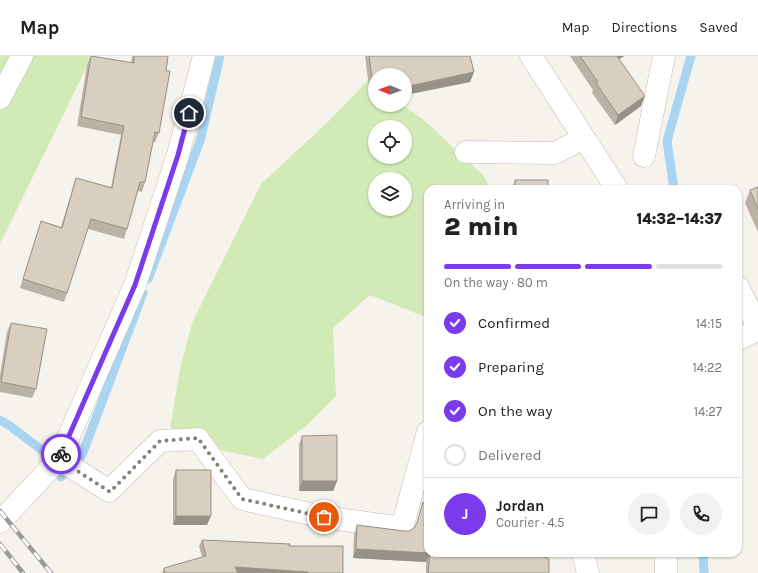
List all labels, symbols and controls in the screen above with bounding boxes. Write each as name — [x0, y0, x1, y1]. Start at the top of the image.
text: Map — [20, 17, 59, 39]
text: Map — [562, 19, 590, 36]
text: Directions — [612, 19, 677, 36]
text: Saved — [699, 19, 738, 36]
north arrow — [368, 68, 412, 112]
map controls — [368, 68, 412, 216]
pin — [172, 96, 206, 130]
icon: home — [178, 102, 200, 124]
button: locate — [368, 120, 412, 164]
button: layers — [368, 172, 412, 216]
text: Arriving in — [444, 197, 505, 212]
text: 14:32–14:37 — [636, 210, 722, 228]
text: 2 min — [444, 211, 519, 242]
text: On the way · 80 m — [444, 275, 548, 290]
icon: check — [444, 312, 466, 334]
text: Confirmed — [478, 314, 550, 332]
text: 14:15 — [696, 316, 722, 331]
icon: check — [444, 356, 466, 378]
text: Preparing — [478, 358, 544, 376]
text: 14:22 — [692, 360, 722, 375]
icon: check — [444, 400, 466, 422]
text: On the way — [478, 402, 552, 420]
text: 14:27 — [694, 404, 722, 419]
courier — [41, 434, 81, 474]
icon: bike — [50, 443, 72, 465]
text: Delivered — [478, 446, 542, 464]
button: chat — [628, 493, 670, 535]
button: phone — [680, 493, 722, 535]
text: Jordan — [496, 497, 544, 515]
pin — [307, 500, 341, 534]
text: J — [462, 505, 468, 523]
icon: bag — [313, 506, 335, 528]
text: Courier · 4.5 — [496, 515, 564, 530]

